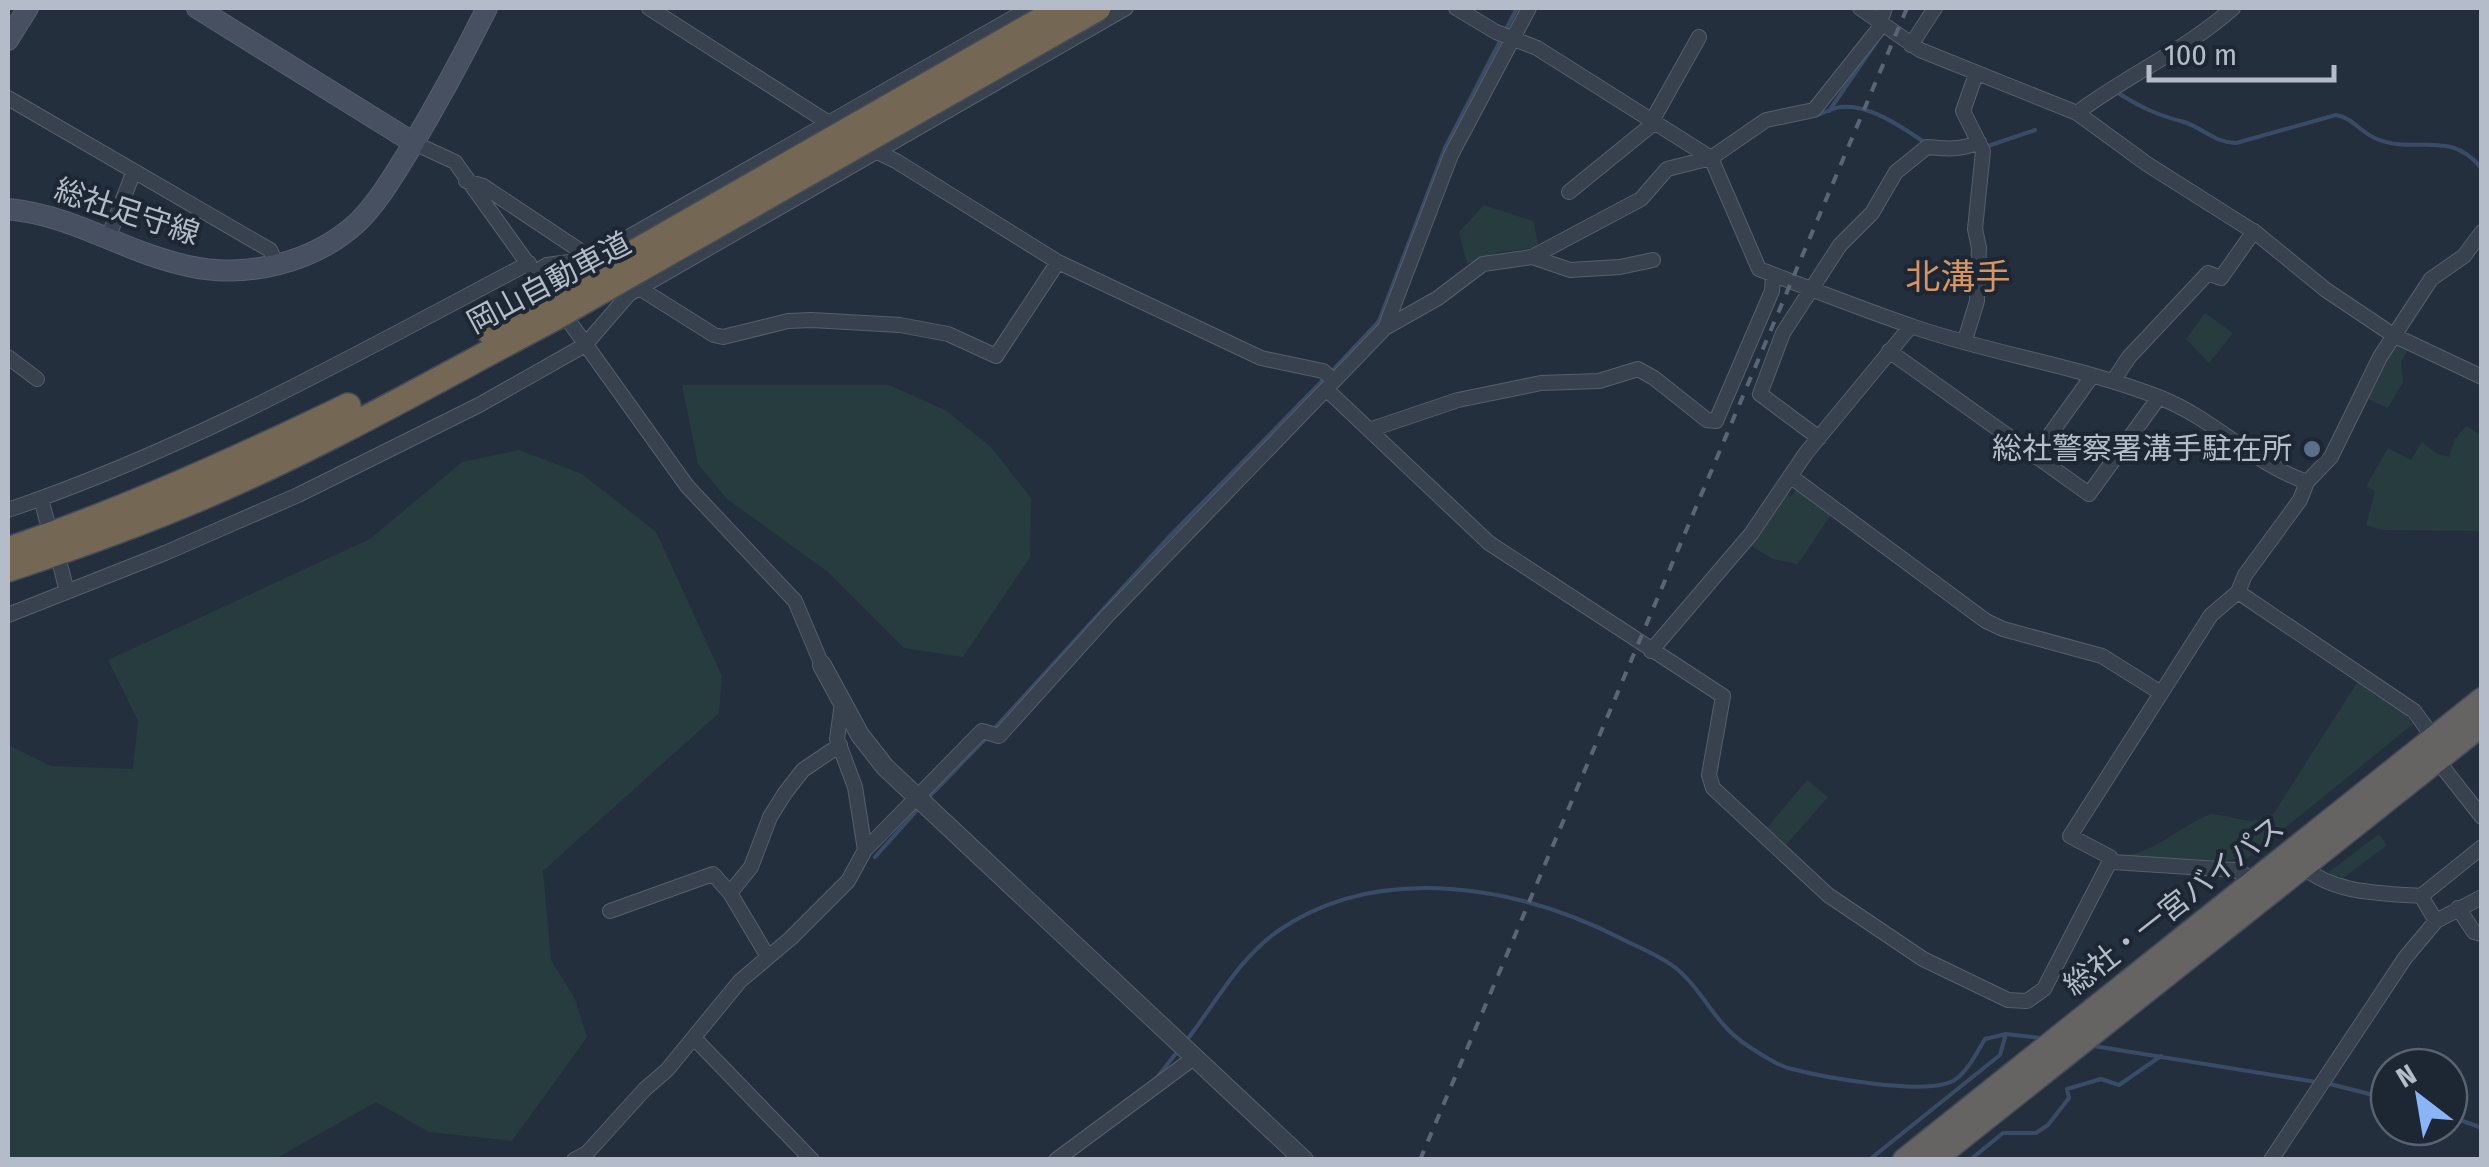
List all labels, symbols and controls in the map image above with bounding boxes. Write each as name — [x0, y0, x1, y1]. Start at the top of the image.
scale bar — [2149, 20, 2334, 82]
text: 100 m — [2164, 37, 2237, 73]
street label: 総社足守線 — [50, 172, 204, 252]
street label: 岡山自動車道 — [461, 225, 637, 341]
district label: 北溝手 — [1905, 256, 2011, 298]
place label: 総社警察署溝手駐在所 — [1992, 431, 2292, 467]
marker: 総社警察署溝手駐在所 — [2301, 438, 2323, 460]
street label: 総社・一宮バイパス — [2057, 809, 2291, 1003]
north arrow — [2369, 1047, 2469, 1147]
text: N — [2391, 1058, 2422, 1094]

